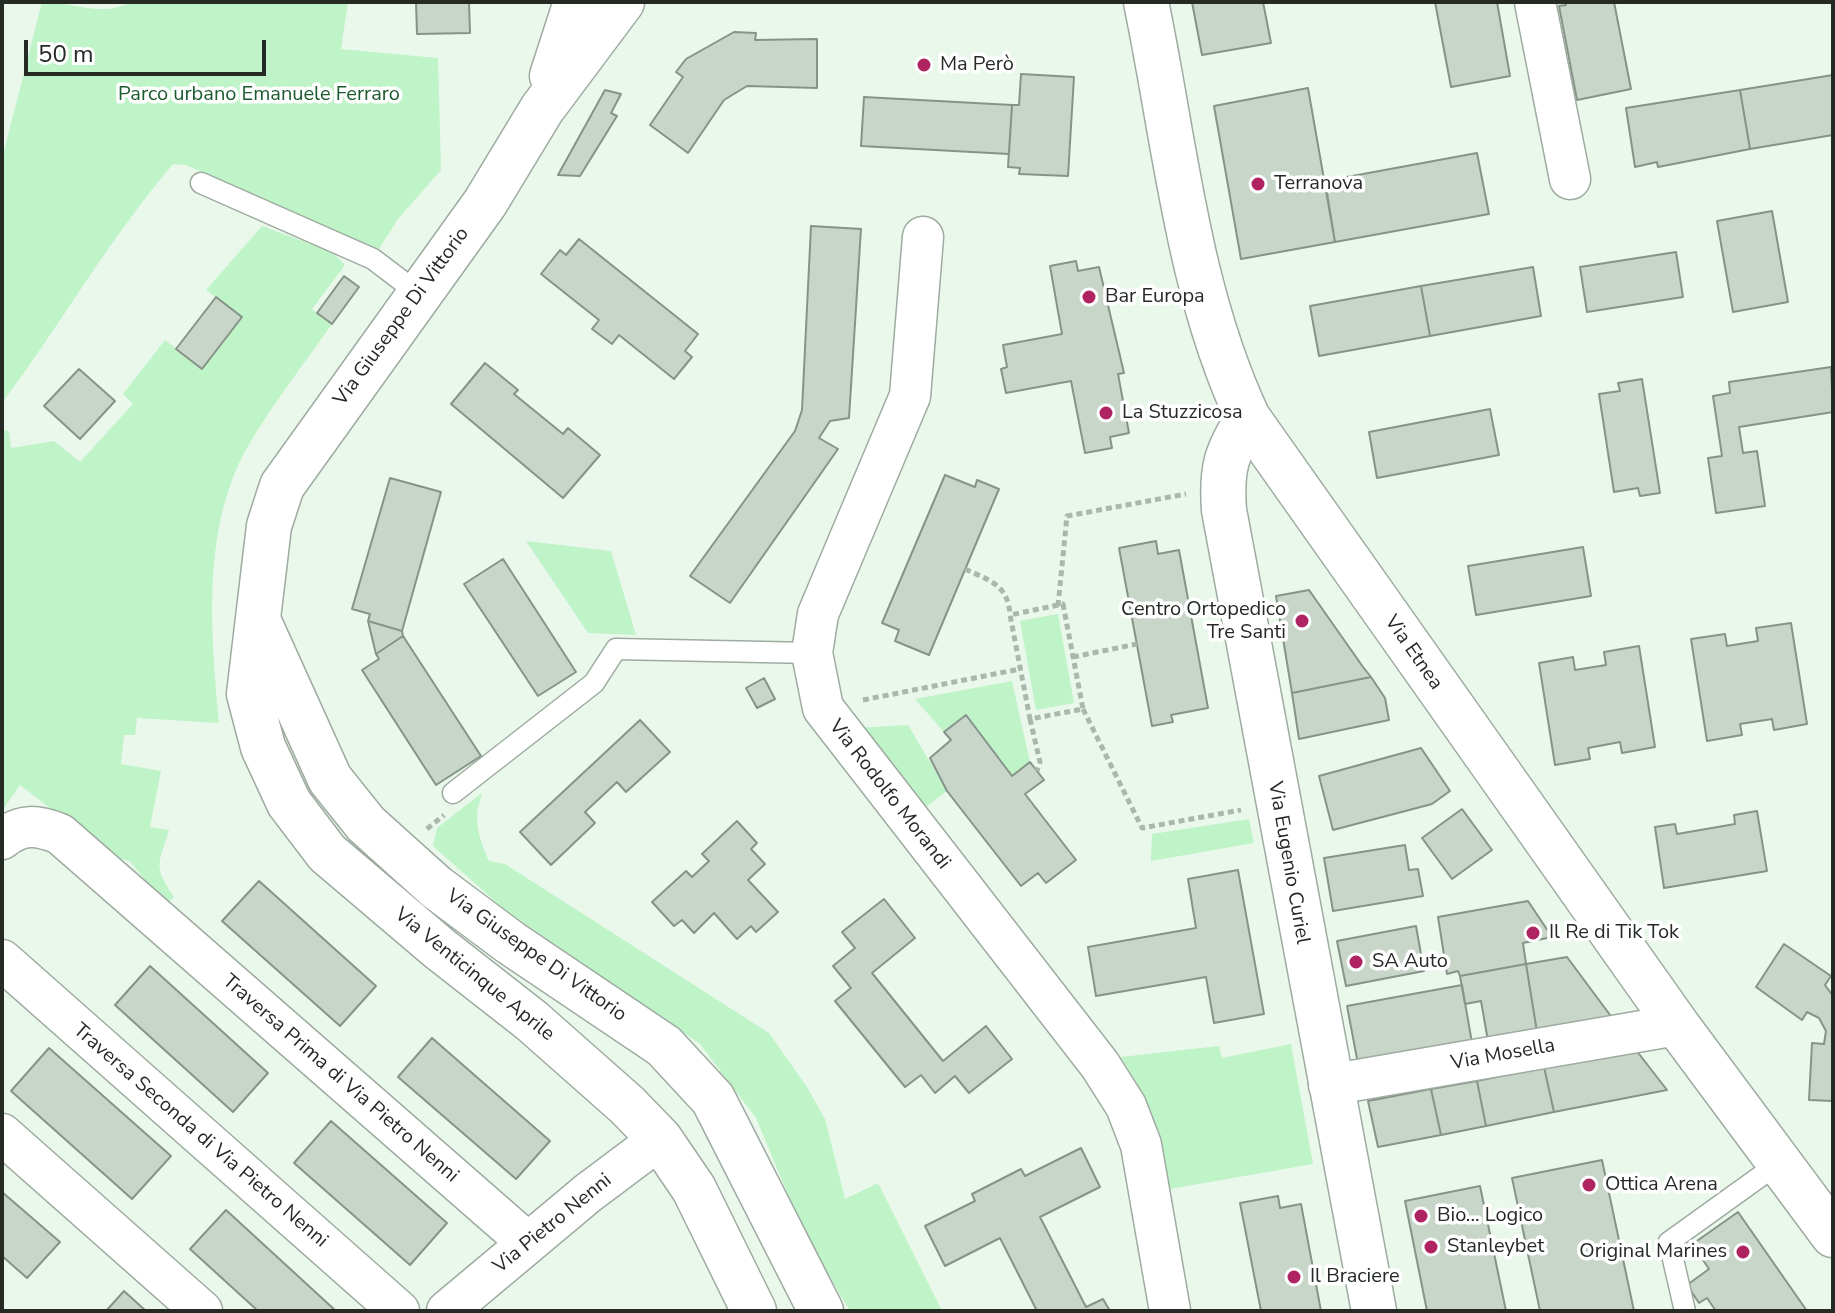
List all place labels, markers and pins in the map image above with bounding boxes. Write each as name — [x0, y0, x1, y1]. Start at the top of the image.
place label: Ma Però — [940, 53, 1014, 77]
marker: Ma Però — [915, 56, 933, 74]
place label: Terranova — [1274, 172, 1363, 196]
marker: Terranova — [1249, 175, 1267, 193]
place label: Bar Europa — [1105, 285, 1205, 309]
marker: Bar Europa — [1080, 288, 1098, 306]
place label: La Stuzzicosa — [1122, 401, 1243, 425]
marker: La Stuzzicosa — [1097, 404, 1115, 422]
place label: Centro Ortopedico Tre Santi — [1121, 598, 1286, 645]
marker: Centro Ortopedico Tre Santi — [1293, 612, 1311, 630]
place label: Il Re di Tik Tok — [1549, 921, 1679, 945]
marker: Il Re di Tik Tok — [1524, 924, 1542, 942]
place label: SA Auto — [1372, 950, 1448, 974]
marker: SA Auto — [1347, 953, 1365, 971]
place label: Ottica Arena — [1605, 1173, 1718, 1197]
marker: Ottica Arena — [1580, 1176, 1598, 1194]
place label: Bio... Logico — [1437, 1204, 1543, 1228]
marker: Bio... Logico — [1412, 1207, 1430, 1225]
place label: Stanleybet — [1447, 1235, 1544, 1259]
marker: Stanleybet — [1422, 1238, 1440, 1256]
place label: Original Marines — [1579, 1240, 1727, 1264]
marker: Original Marines — [1734, 1243, 1752, 1261]
place label: Il Braciere — [1310, 1265, 1400, 1289]
marker: Il Braciere — [1285, 1268, 1303, 1286]

